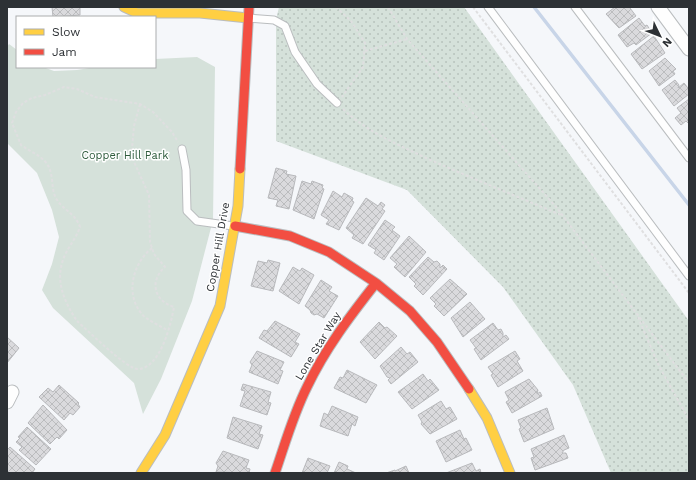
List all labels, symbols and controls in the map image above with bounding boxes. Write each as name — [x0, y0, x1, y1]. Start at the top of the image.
legend — [16, 16, 156, 68]
north arrow — [640, 16, 680, 56]
text: Slow — [52, 25, 80, 39]
text: N — [659, 35, 674, 50]
text: Jam — [52, 45, 77, 59]
park label: Copper Hill Park — [81, 149, 169, 162]
street label: Copper Hill Drive — [204, 201, 232, 293]
street label: Lone Star Way — [293, 309, 344, 382]

